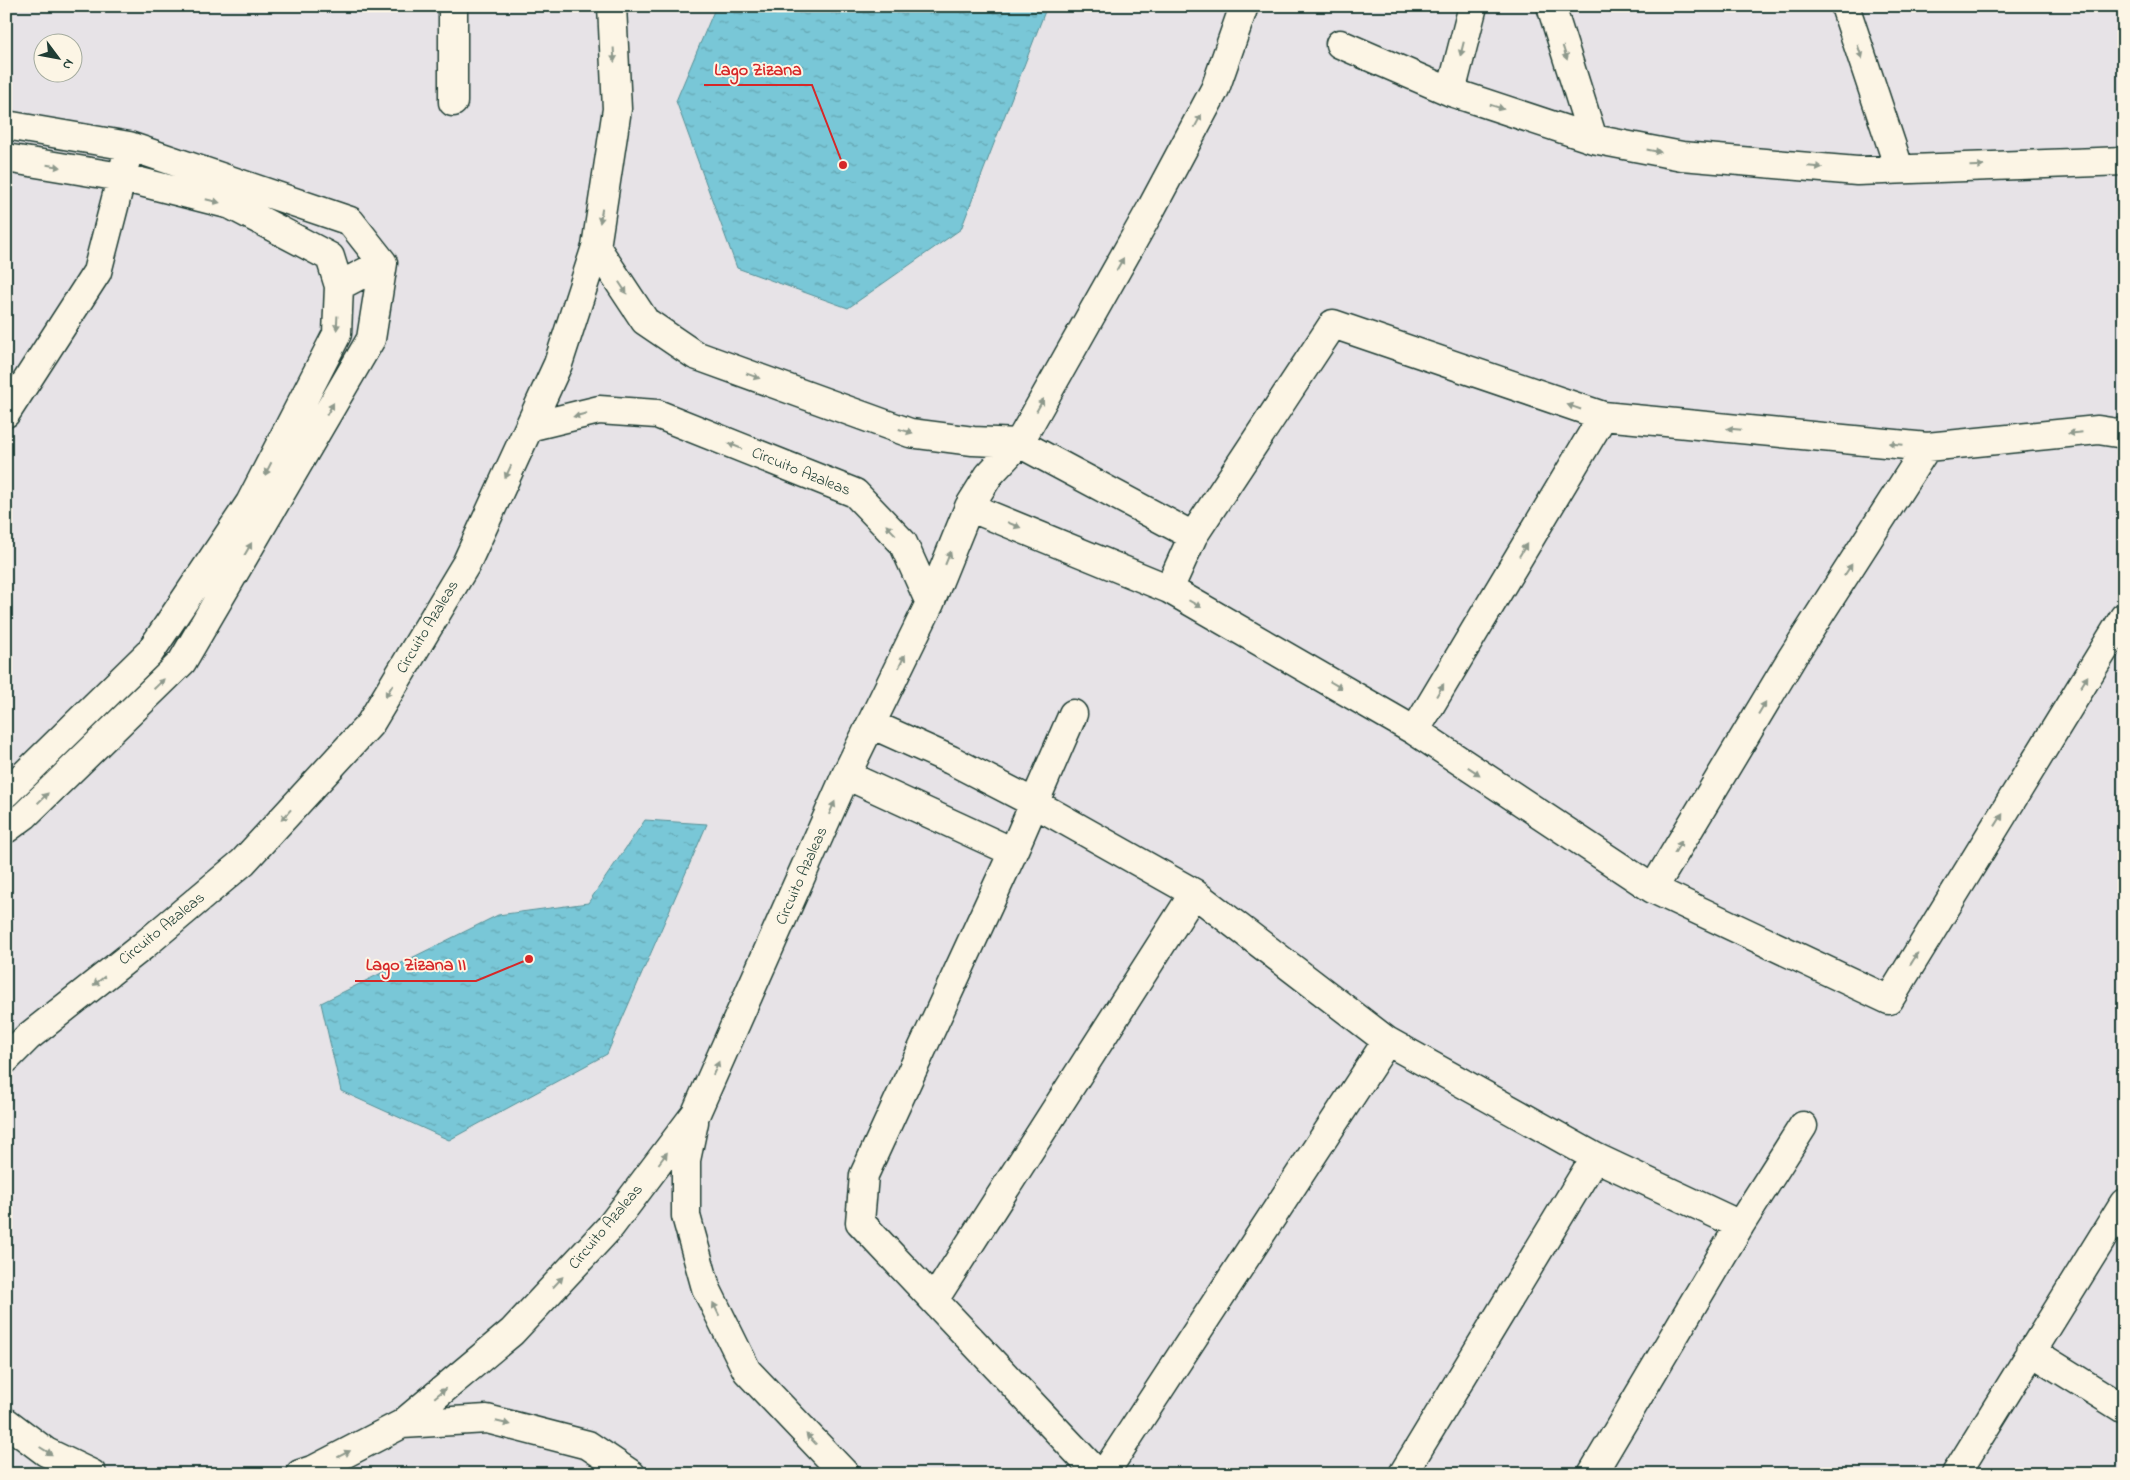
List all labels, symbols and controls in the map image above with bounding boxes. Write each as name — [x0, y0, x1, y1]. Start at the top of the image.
north arrow — [32, 32, 82, 82]
one-way arrow — [1458, 41, 1466, 56]
one-way arrow — [1562, 45, 1570, 60]
one-way arrow — [1857, 45, 1865, 60]
one-way arrow — [611, 47, 619, 63]
callout: Lago Zizana — [704, 52, 812, 85]
text: N — [56, 55, 79, 74]
text: Lago Zizana — [714, 58, 802, 85]
one-way arrow — [1490, 104, 1505, 111]
one-way arrow — [1194, 114, 1202, 129]
one-way arrow — [1646, 147, 1662, 155]
one-way arrow — [1970, 161, 1986, 169]
one-way arrow — [47, 163, 63, 171]
one-way arrow — [1807, 163, 1823, 171]
one-way arrow — [205, 197, 221, 205]
one-way arrow — [597, 209, 605, 225]
one-way arrow — [1116, 257, 1125, 271]
one-way arrow — [618, 281, 628, 294]
one-way arrow — [333, 315, 341, 331]
one-way arrow — [746, 373, 761, 381]
one-way arrow — [1036, 399, 1045, 412]
one-way arrow — [326, 401, 334, 416]
one-way arrow — [1566, 403, 1581, 411]
one-way arrow — [572, 411, 587, 419]
one-way arrow — [1726, 425, 1742, 433]
one-way arrow — [899, 428, 914, 436]
one-way arrow — [2067, 429, 2083, 437]
one-way arrow — [1888, 440, 1904, 448]
one-way arrow — [728, 441, 743, 449]
street label: Circuito Azaleas — [748, 441, 854, 503]
one-way arrow — [264, 462, 272, 476]
one-way arrow — [504, 464, 513, 479]
one-way arrow — [1007, 522, 1021, 530]
one-way arrow — [885, 524, 897, 536]
one-way arrow — [244, 542, 252, 556]
one-way arrow — [1518, 543, 1527, 556]
one-way arrow — [944, 550, 952, 565]
one-way arrow — [1843, 564, 1853, 577]
street label: Circuito Azaleas — [391, 576, 465, 678]
one-way arrow — [1188, 600, 1202, 608]
one-way arrow — [898, 654, 906, 668]
one-way arrow — [2079, 675, 2089, 688]
one-way arrow — [153, 678, 165, 690]
one-way arrow — [1329, 681, 1342, 690]
one-way arrow — [1435, 683, 1444, 696]
one-way arrow — [385, 684, 394, 697]
one-way arrow — [1757, 702, 1766, 715]
one-way arrow — [1467, 766, 1481, 775]
one-way arrow — [37, 792, 49, 804]
one-way arrow — [828, 801, 836, 815]
one-way arrow — [280, 809, 292, 821]
one-way arrow — [1995, 814, 2004, 827]
street label: Circuito Azaleas — [770, 823, 834, 929]
one-way arrow — [1674, 841, 1683, 854]
street label: Circuito Azaleas — [114, 887, 210, 971]
callout: Lago Zizana II — [355, 948, 476, 981]
one-way arrow — [1910, 952, 1919, 965]
text: Lago Zizana II — [366, 953, 466, 980]
one-way arrow — [93, 975, 106, 986]
one-way arrow — [713, 1061, 721, 1075]
one-way arrow — [657, 1152, 668, 1165]
street label: Circuito Azaleas — [563, 1179, 649, 1275]
one-way arrow — [552, 1276, 564, 1288]
one-way arrow — [712, 1302, 720, 1316]
one-way arrow — [433, 1387, 446, 1398]
one-way arrow — [495, 1419, 511, 1427]
one-way arrow — [805, 1433, 817, 1445]
one-way arrow — [39, 1446, 52, 1455]
one-way arrow — [337, 1450, 351, 1458]

